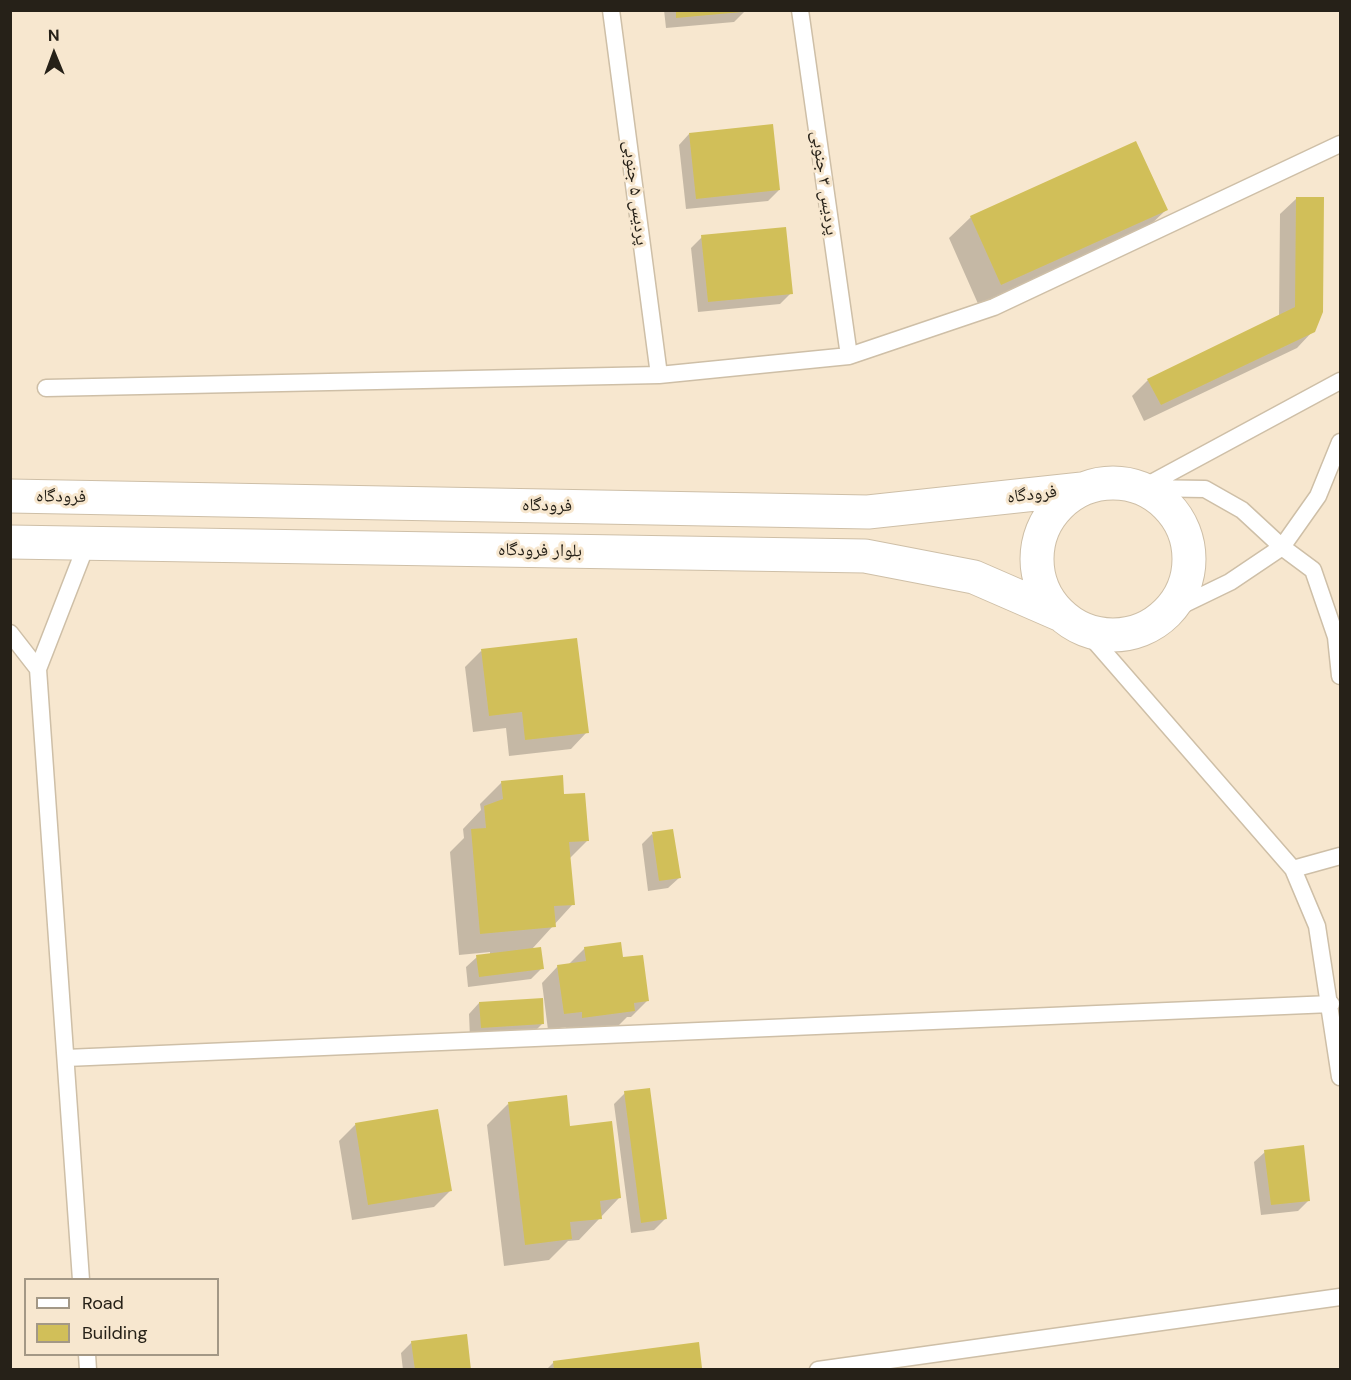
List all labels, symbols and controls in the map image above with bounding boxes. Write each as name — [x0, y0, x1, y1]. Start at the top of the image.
north arrow — [24, 24, 84, 84]
text: N — [48, 25, 60, 46]
street label: پردیس ۳ جنوبی — [806, 129, 842, 237]
street label: پردیس ۵ جنوبی — [618, 139, 652, 247]
street label: فرودگاه — [1006, 481, 1058, 509]
street label: فرودگاه — [36, 486, 86, 508]
street label: فرودگاه — [522, 495, 572, 517]
street label: بلوار فرودگاه — [498, 539, 582, 563]
legend — [24, 1278, 219, 1356]
text: Road — [82, 1291, 124, 1315]
text: Building — [82, 1321, 147, 1345]

